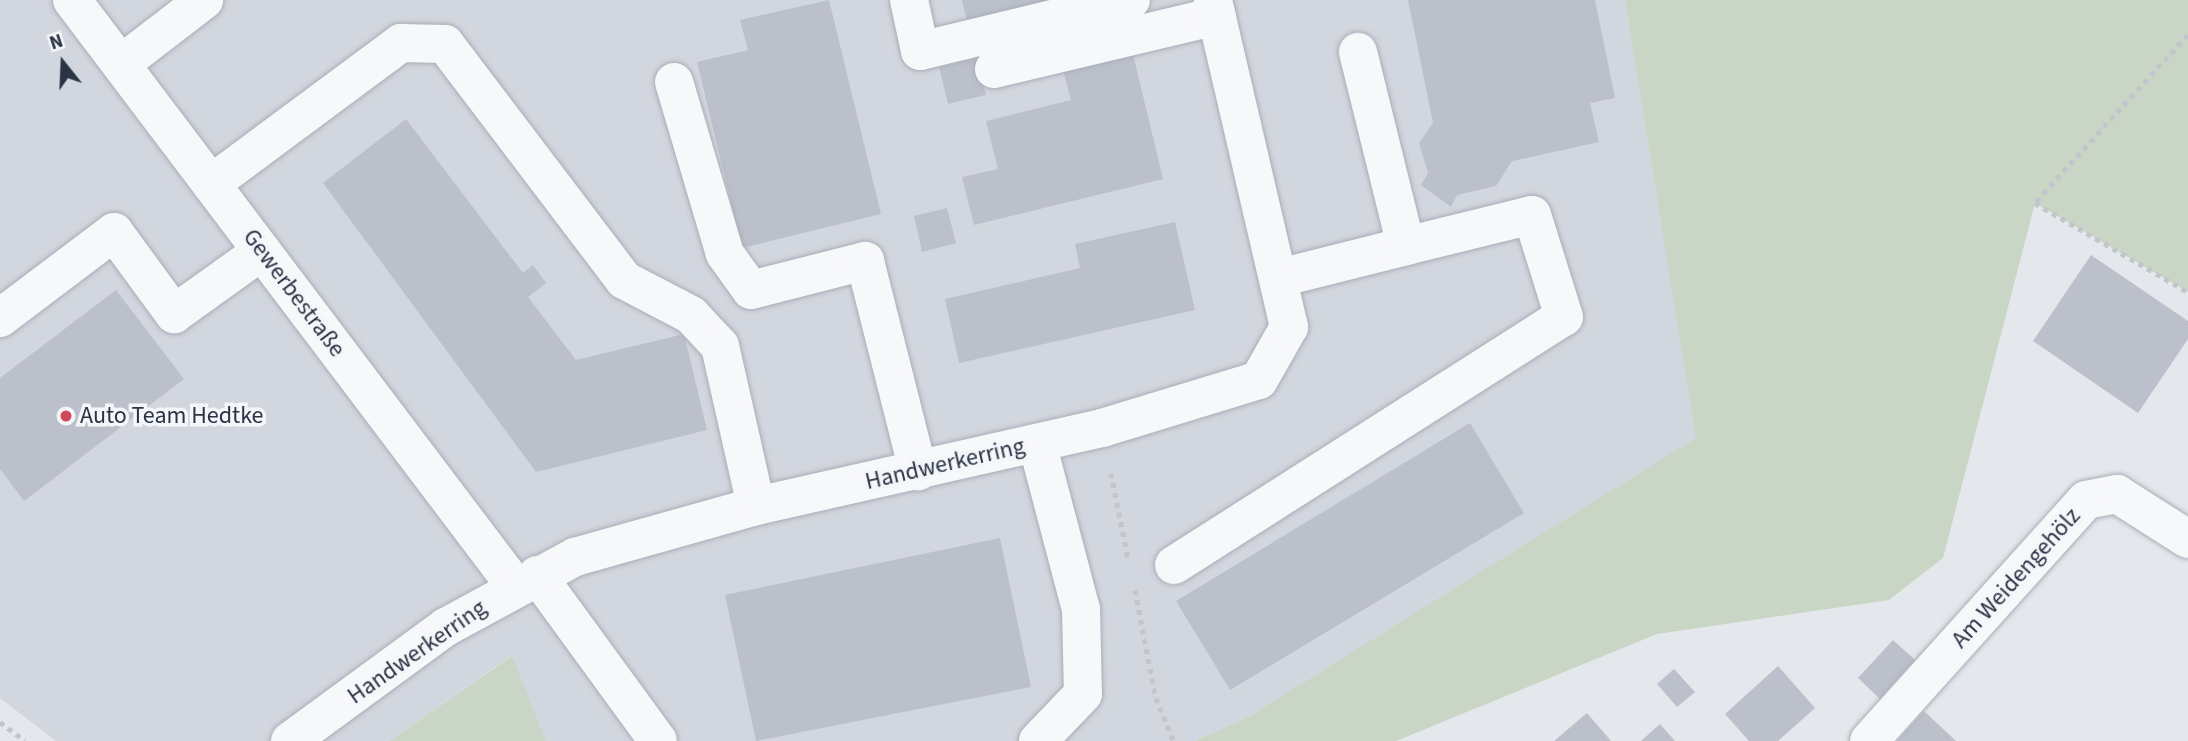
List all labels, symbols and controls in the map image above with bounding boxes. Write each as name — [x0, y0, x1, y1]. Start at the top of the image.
north arrow — [28, 28, 98, 98]
text: N — [46, 28, 67, 57]
street label: Gewerbestraße — [237, 223, 351, 363]
place label: Auto Team Hedtke — [80, 402, 264, 430]
marker: Auto Team Hedtke — [58, 408, 74, 424]
street label: Handwerkerring — [862, 432, 1028, 496]
street label: Am Weidengehölz — [1945, 502, 2087, 654]
street label: Handwerkerring — [342, 594, 492, 710]

